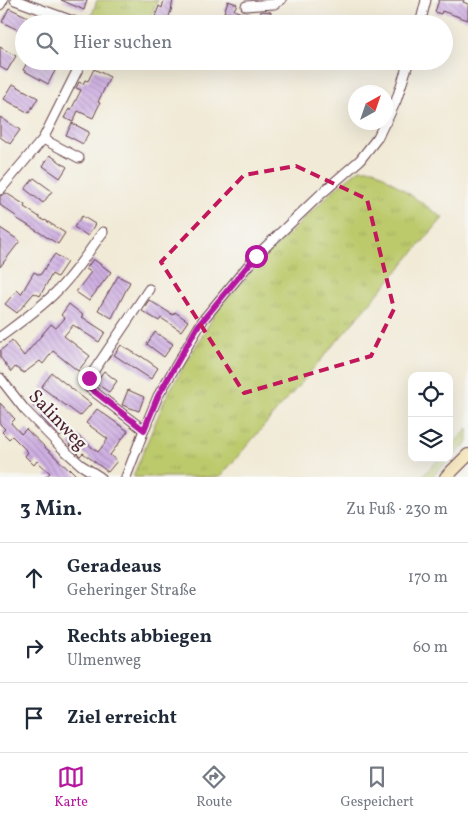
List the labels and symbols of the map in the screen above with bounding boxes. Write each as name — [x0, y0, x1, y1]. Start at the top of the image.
north arrow — [348, 85, 393, 130]
route start — [245, 245, 268, 268]
route end — [78, 367, 101, 390]
street label: Salinweg — [22, 384, 93, 456]

